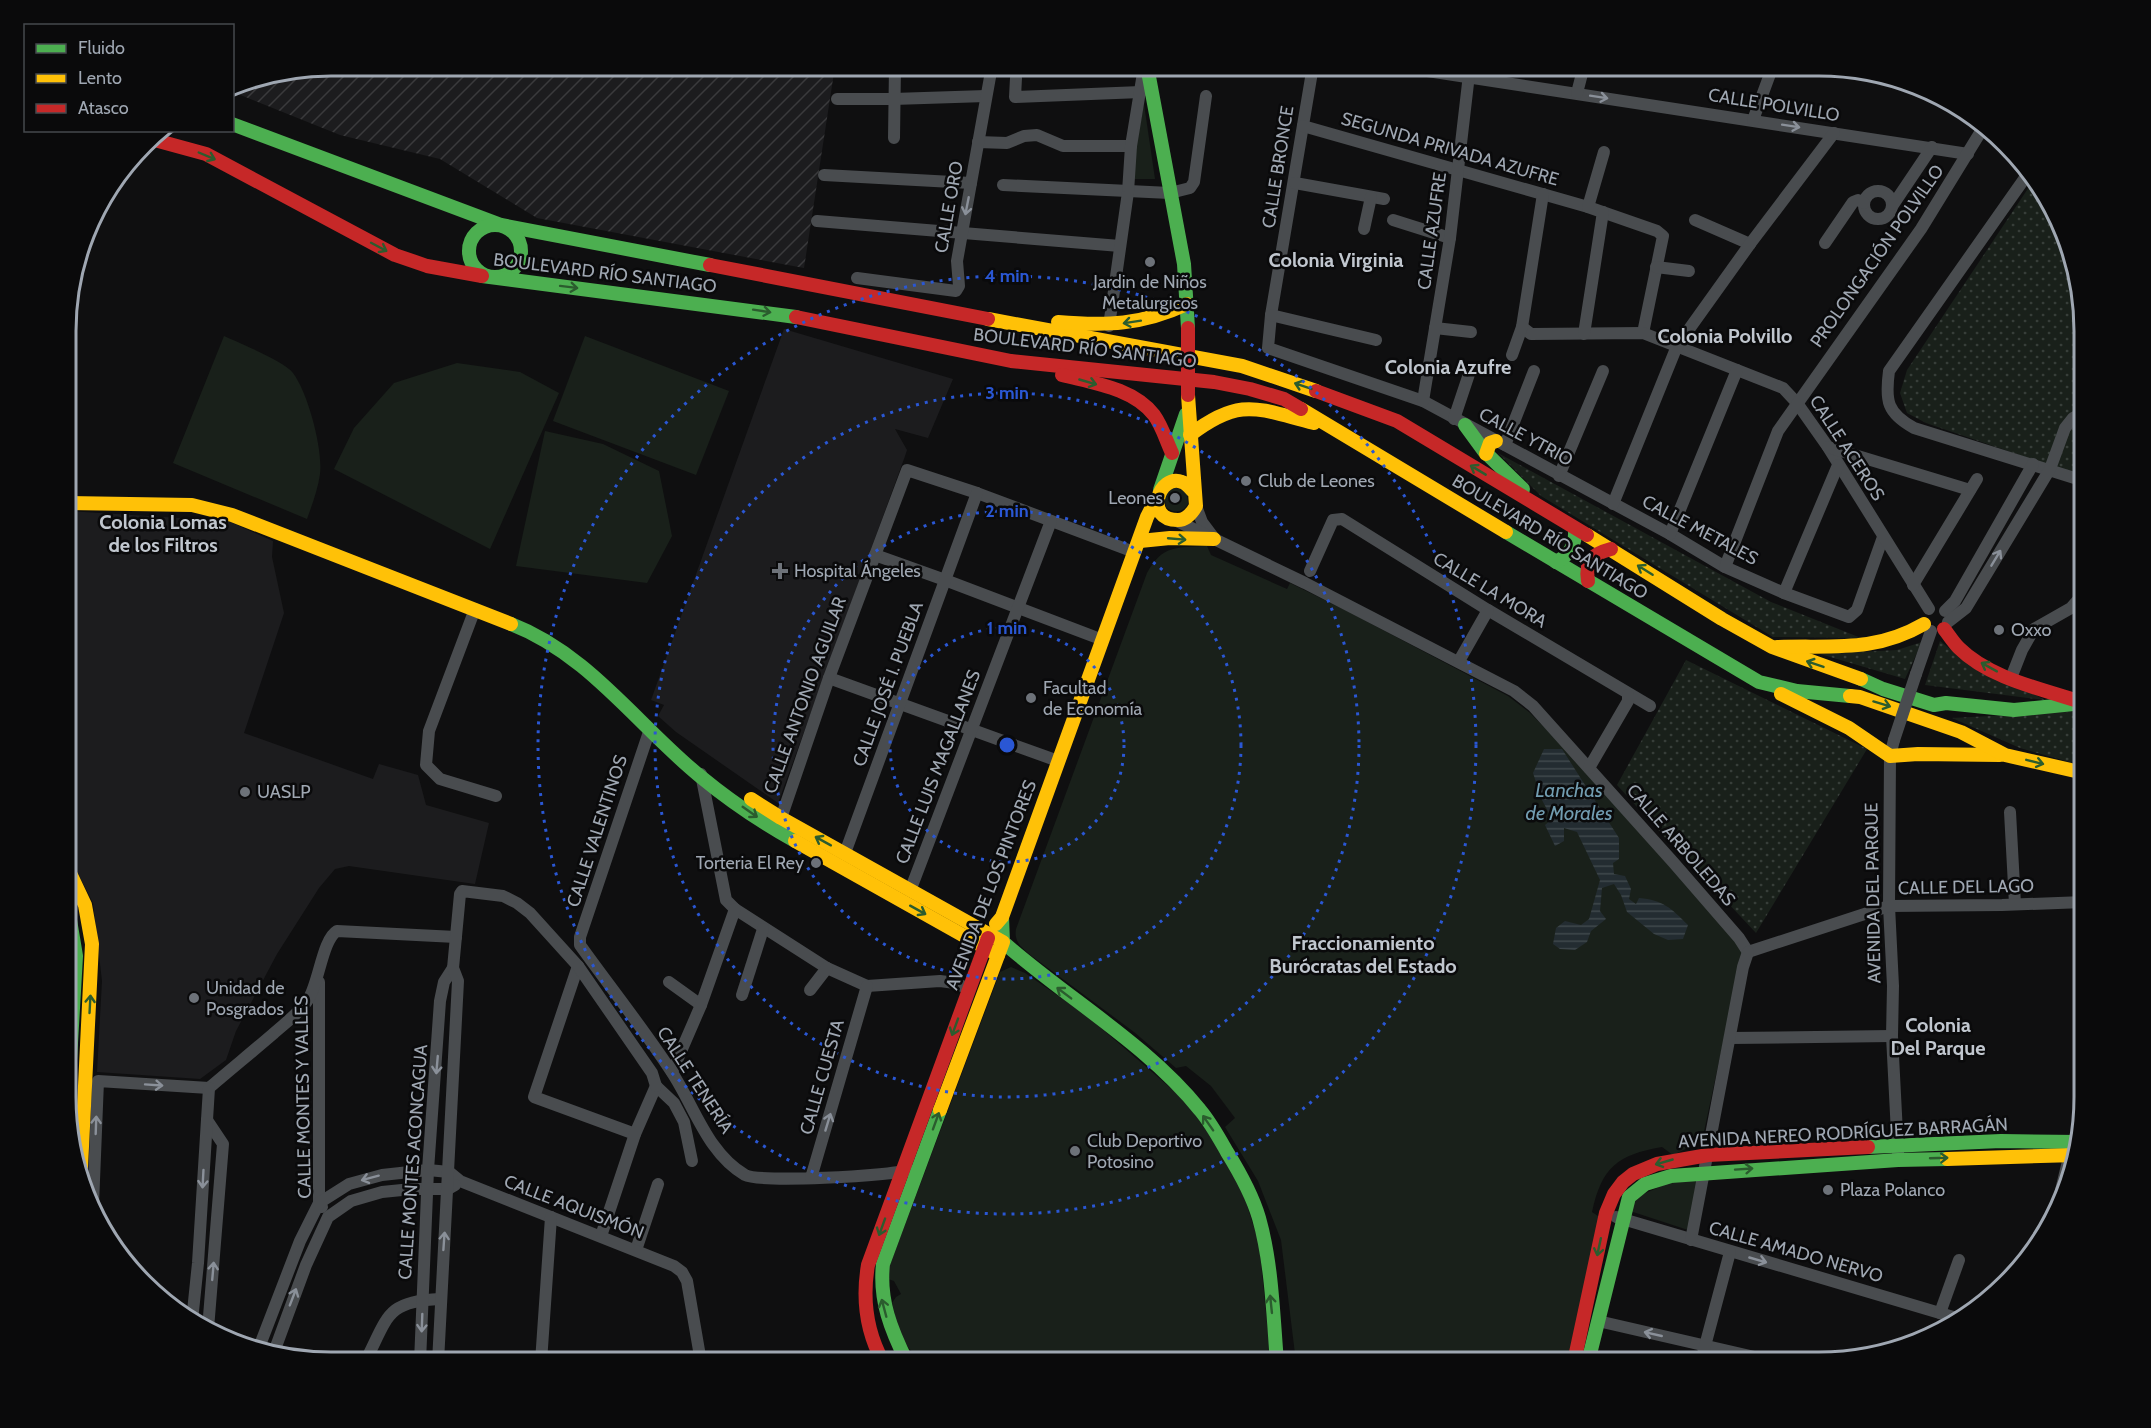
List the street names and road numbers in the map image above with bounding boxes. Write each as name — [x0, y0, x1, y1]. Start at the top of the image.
street label: CALLE POLVILLO — [1707, 84, 1841, 126]
street label: CALLE BRONCE — [1257, 104, 1299, 230]
street label: SEGUNDA PRIVADA AZUFRE — [1339, 107, 1561, 191]
street label: CALLE ORO — [930, 159, 968, 255]
street label: PROLONGACIÓN POLVILLO — [1806, 160, 1949, 351]
street label: CALLE AZUFRE — [1413, 171, 1451, 291]
street label: BOULEVARD RÍO SANTIAGO — [492, 248, 718, 298]
street label: BOULEVARD RÍO SANTIAGO — [972, 323, 1198, 373]
street label: CALLE ACEROS — [1805, 391, 1889, 505]
street label: CALLE YTRIO — [1475, 403, 1577, 471]
street label: BOULEVARD RÍO SANTIAGO — [1448, 470, 1652, 604]
street label: CALLE METALES — [1638, 490, 1762, 570]
street label: CALLE LA MORA — [1429, 547, 1551, 633]
street label: CALLE ANTONIO AGUILAR — [759, 593, 851, 796]
street label: CALLE JOSÉ I. PUEBLA — [848, 599, 928, 769]
street label: CALLE LUIS MAGALLANES — [891, 667, 985, 867]
street label: CALLE VALENTINOS — [562, 752, 632, 910]
street label: AVENIDA DE LOS PINTORES — [941, 777, 1041, 993]
street label: CALLE ARBOLEDAS — [1622, 780, 1740, 910]
street label: AVENIDA DEL PARQUE — [1860, 802, 1886, 984]
street label: CALLE DEL LAGO — [1898, 875, 2034, 899]
street label: CALLE MONTES Y VALLES — [290, 995, 316, 1199]
street label: CALLE CUESTA — [795, 1017, 849, 1137]
street label: CALLE TENERÍA — [652, 1022, 738, 1138]
street label: CALLE MONTES ACONCAGUA — [394, 1044, 432, 1280]
street label: AVENIDA NEREO RODRÍGUEZ BARRAGÁN — [1678, 1113, 2008, 1153]
street label: CALLE AQUISMÓN — [501, 1170, 647, 1244]
street label: CALLE AMADO NERVO — [1706, 1217, 1886, 1287]

